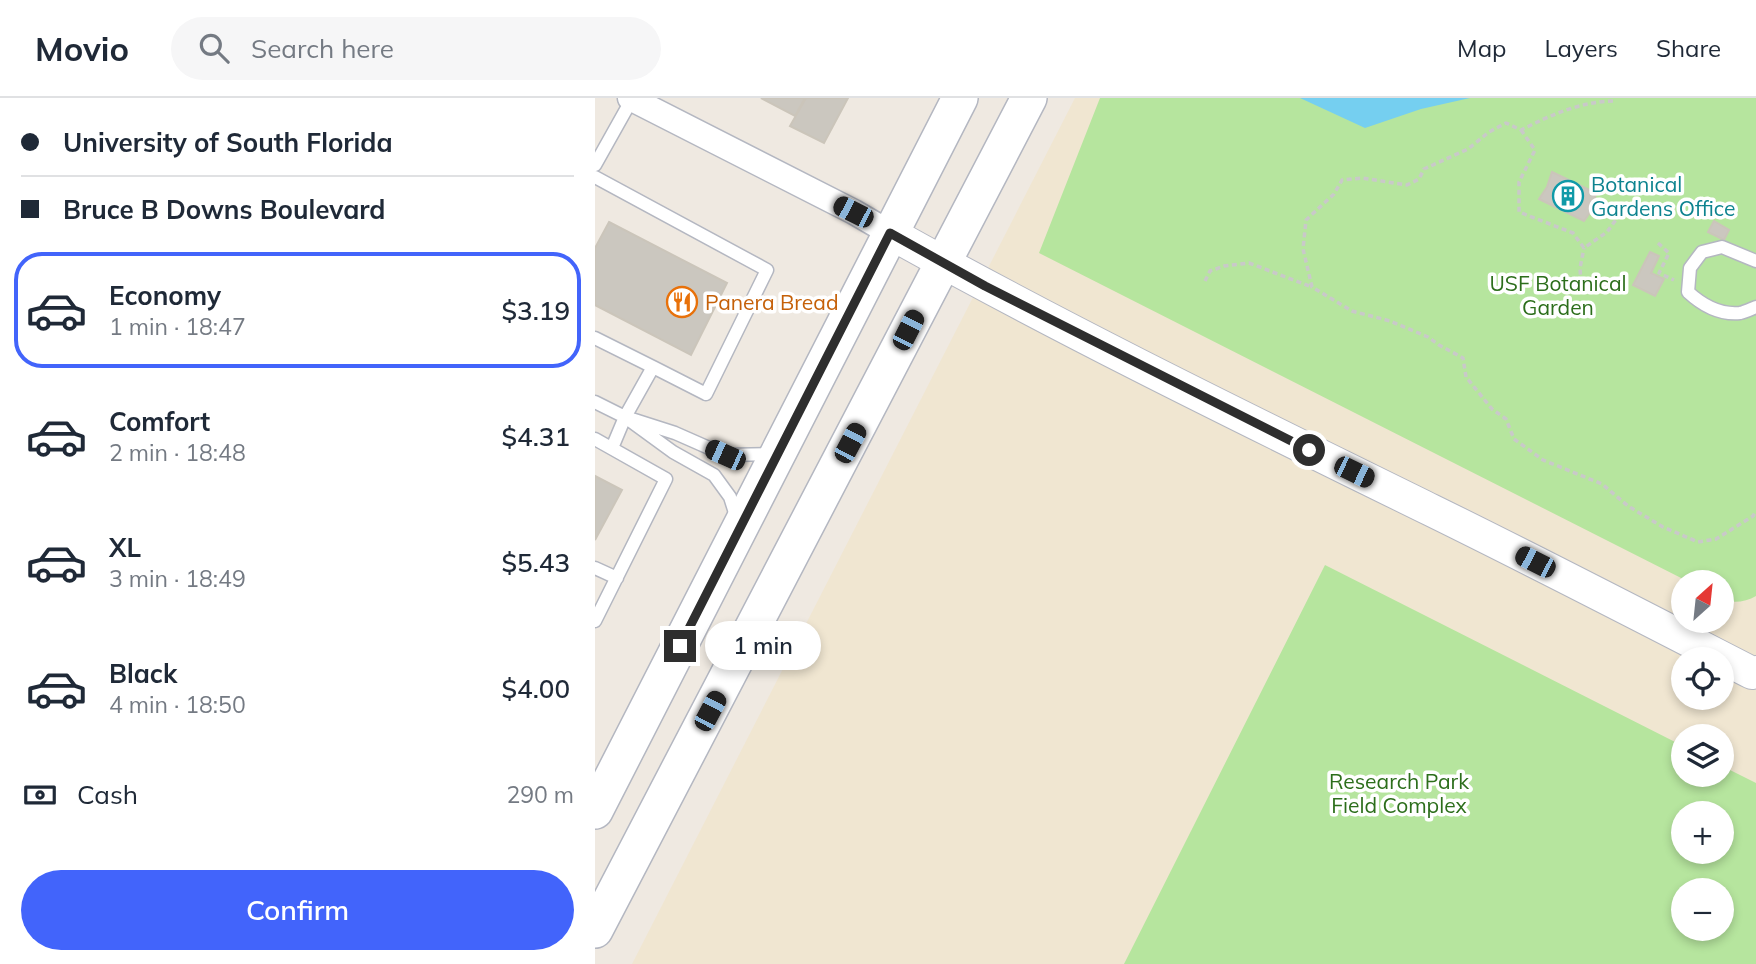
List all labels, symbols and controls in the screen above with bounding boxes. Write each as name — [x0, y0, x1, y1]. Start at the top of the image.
search box — [171, 17, 661, 80]
text: Movio — [35, 28, 129, 69]
icon: search — [195, 29, 233, 67]
text: Search here — [251, 32, 394, 65]
text: Map — [1457, 33, 1506, 63]
text: Layers — [1544, 33, 1618, 63]
text: Share — [1656, 33, 1721, 63]
text: University of South Florida — [63, 126, 393, 159]
place label: Botanical Gardens Office — [1591, 171, 1735, 221]
building icon: Botanical Gardens Office — [1551, 179, 1585, 213]
text: Bruce B Downs Boulevard — [63, 193, 385, 226]
car — [830, 193, 877, 231]
park label: USF Botanical Garden — [1489, 270, 1627, 320]
icon: car — [25, 279, 88, 342]
text: Economy — [109, 279, 221, 312]
restaurant icon: Panera Bread — [665, 285, 699, 319]
place label: Panera Bread — [705, 289, 839, 315]
text: $3.19 — [501, 294, 570, 327]
car — [890, 307, 927, 353]
text: 1 min · 18:47 — [109, 312, 246, 341]
icon: car — [25, 405, 88, 468]
text: Comfort — [109, 405, 210, 438]
text: $4.31 — [501, 420, 570, 453]
car — [831, 420, 870, 466]
route start — [1293, 434, 1325, 466]
car — [702, 437, 749, 473]
text: 2 min · 18:48 — [109, 438, 246, 467]
car — [1331, 453, 1378, 491]
icon: car — [25, 531, 88, 594]
text: XL — [109, 531, 141, 564]
car — [1512, 543, 1559, 581]
text: $5.43 — [501, 546, 570, 579]
text: 3 min · 18:49 — [109, 564, 246, 593]
north arrow — [1671, 570, 1734, 634]
map controls — [1671, 570, 1734, 941]
callout: 1 min — [705, 622, 820, 670]
route end — [664, 630, 696, 662]
text: 1 min — [733, 631, 793, 660]
button: locate — [1671, 647, 1734, 710]
icon: car — [25, 657, 88, 720]
text: Black — [109, 657, 177, 690]
text: $4.00 — [501, 672, 570, 705]
car — [691, 688, 730, 734]
text: 4 min · 18:50 — [109, 690, 246, 719]
button: layers — [1671, 724, 1734, 787]
park label: Research Park Field Complex — [1329, 768, 1469, 818]
icon: cash — [21, 776, 59, 814]
text: Cash — [77, 778, 138, 811]
text: 290 m — [506, 780, 574, 809]
button: + — [1671, 801, 1734, 864]
button: Confirm — [21, 870, 574, 950]
button: − — [1671, 878, 1734, 941]

